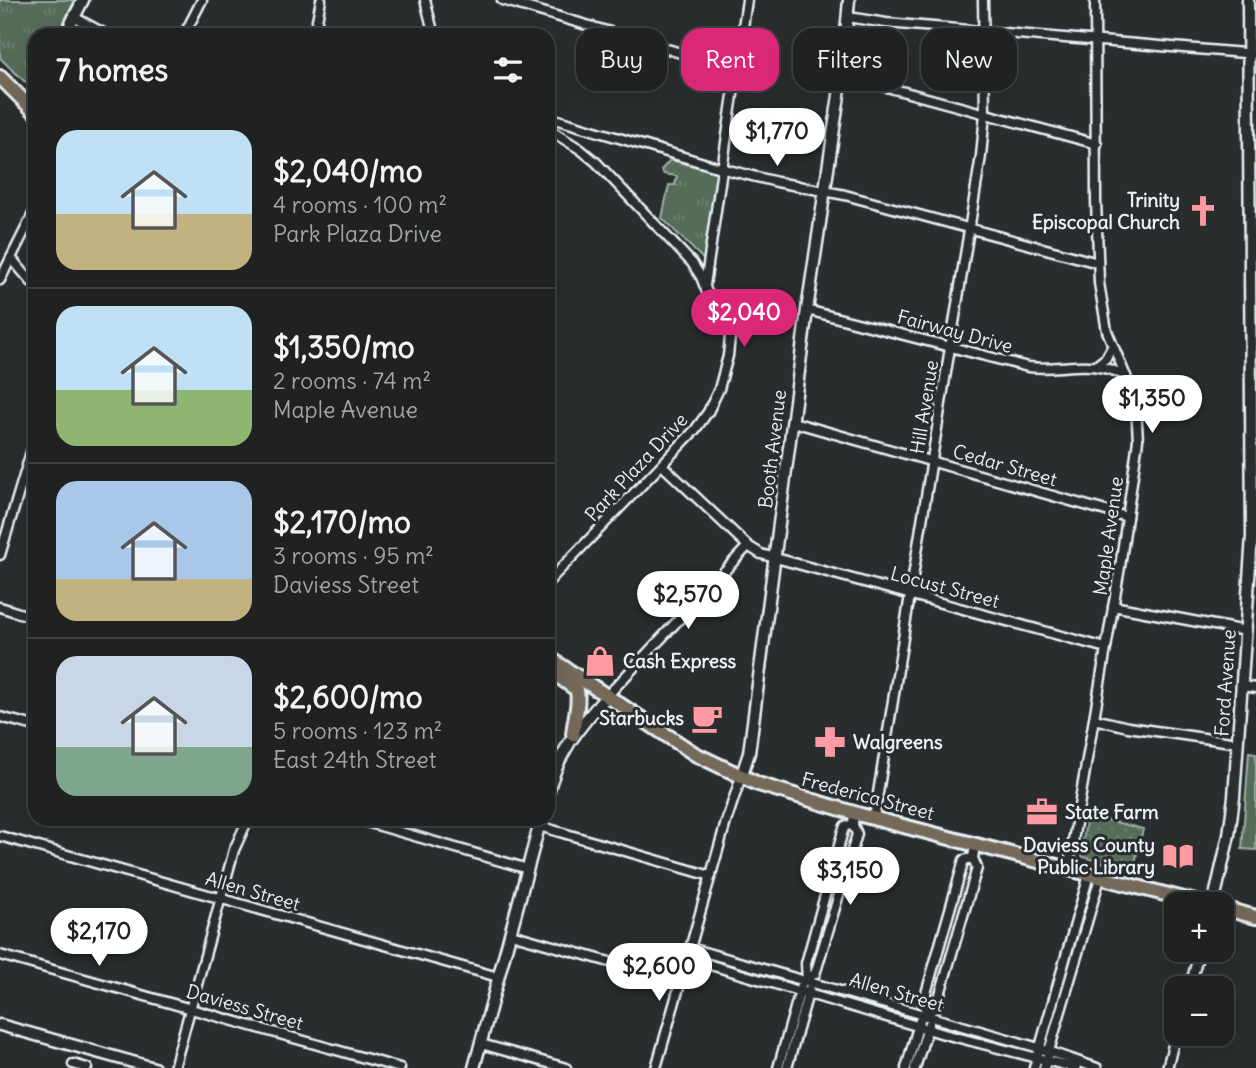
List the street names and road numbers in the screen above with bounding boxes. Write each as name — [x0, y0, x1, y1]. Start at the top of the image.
street label: Fairway Drive — [895, 304, 1015, 358]
street label: Hill Avenue — [905, 358, 943, 456]
street label: Booth Avenue — [753, 388, 791, 510]
street label: Park Plaza Drive — [580, 408, 692, 526]
street label: Cedar Street — [950, 439, 1060, 491]
street label: Maple Avenue — [1088, 475, 1128, 597]
street label: Locust Street — [888, 561, 1002, 613]
street label: Ford Avenue — [1209, 629, 1241, 737]
street label: Frederica Street — [799, 767, 937, 825]
street label: Allen Street — [203, 866, 303, 916]
street label: Allen Street — [847, 967, 947, 1017]
street label: Daviess Street — [184, 979, 306, 1035]

